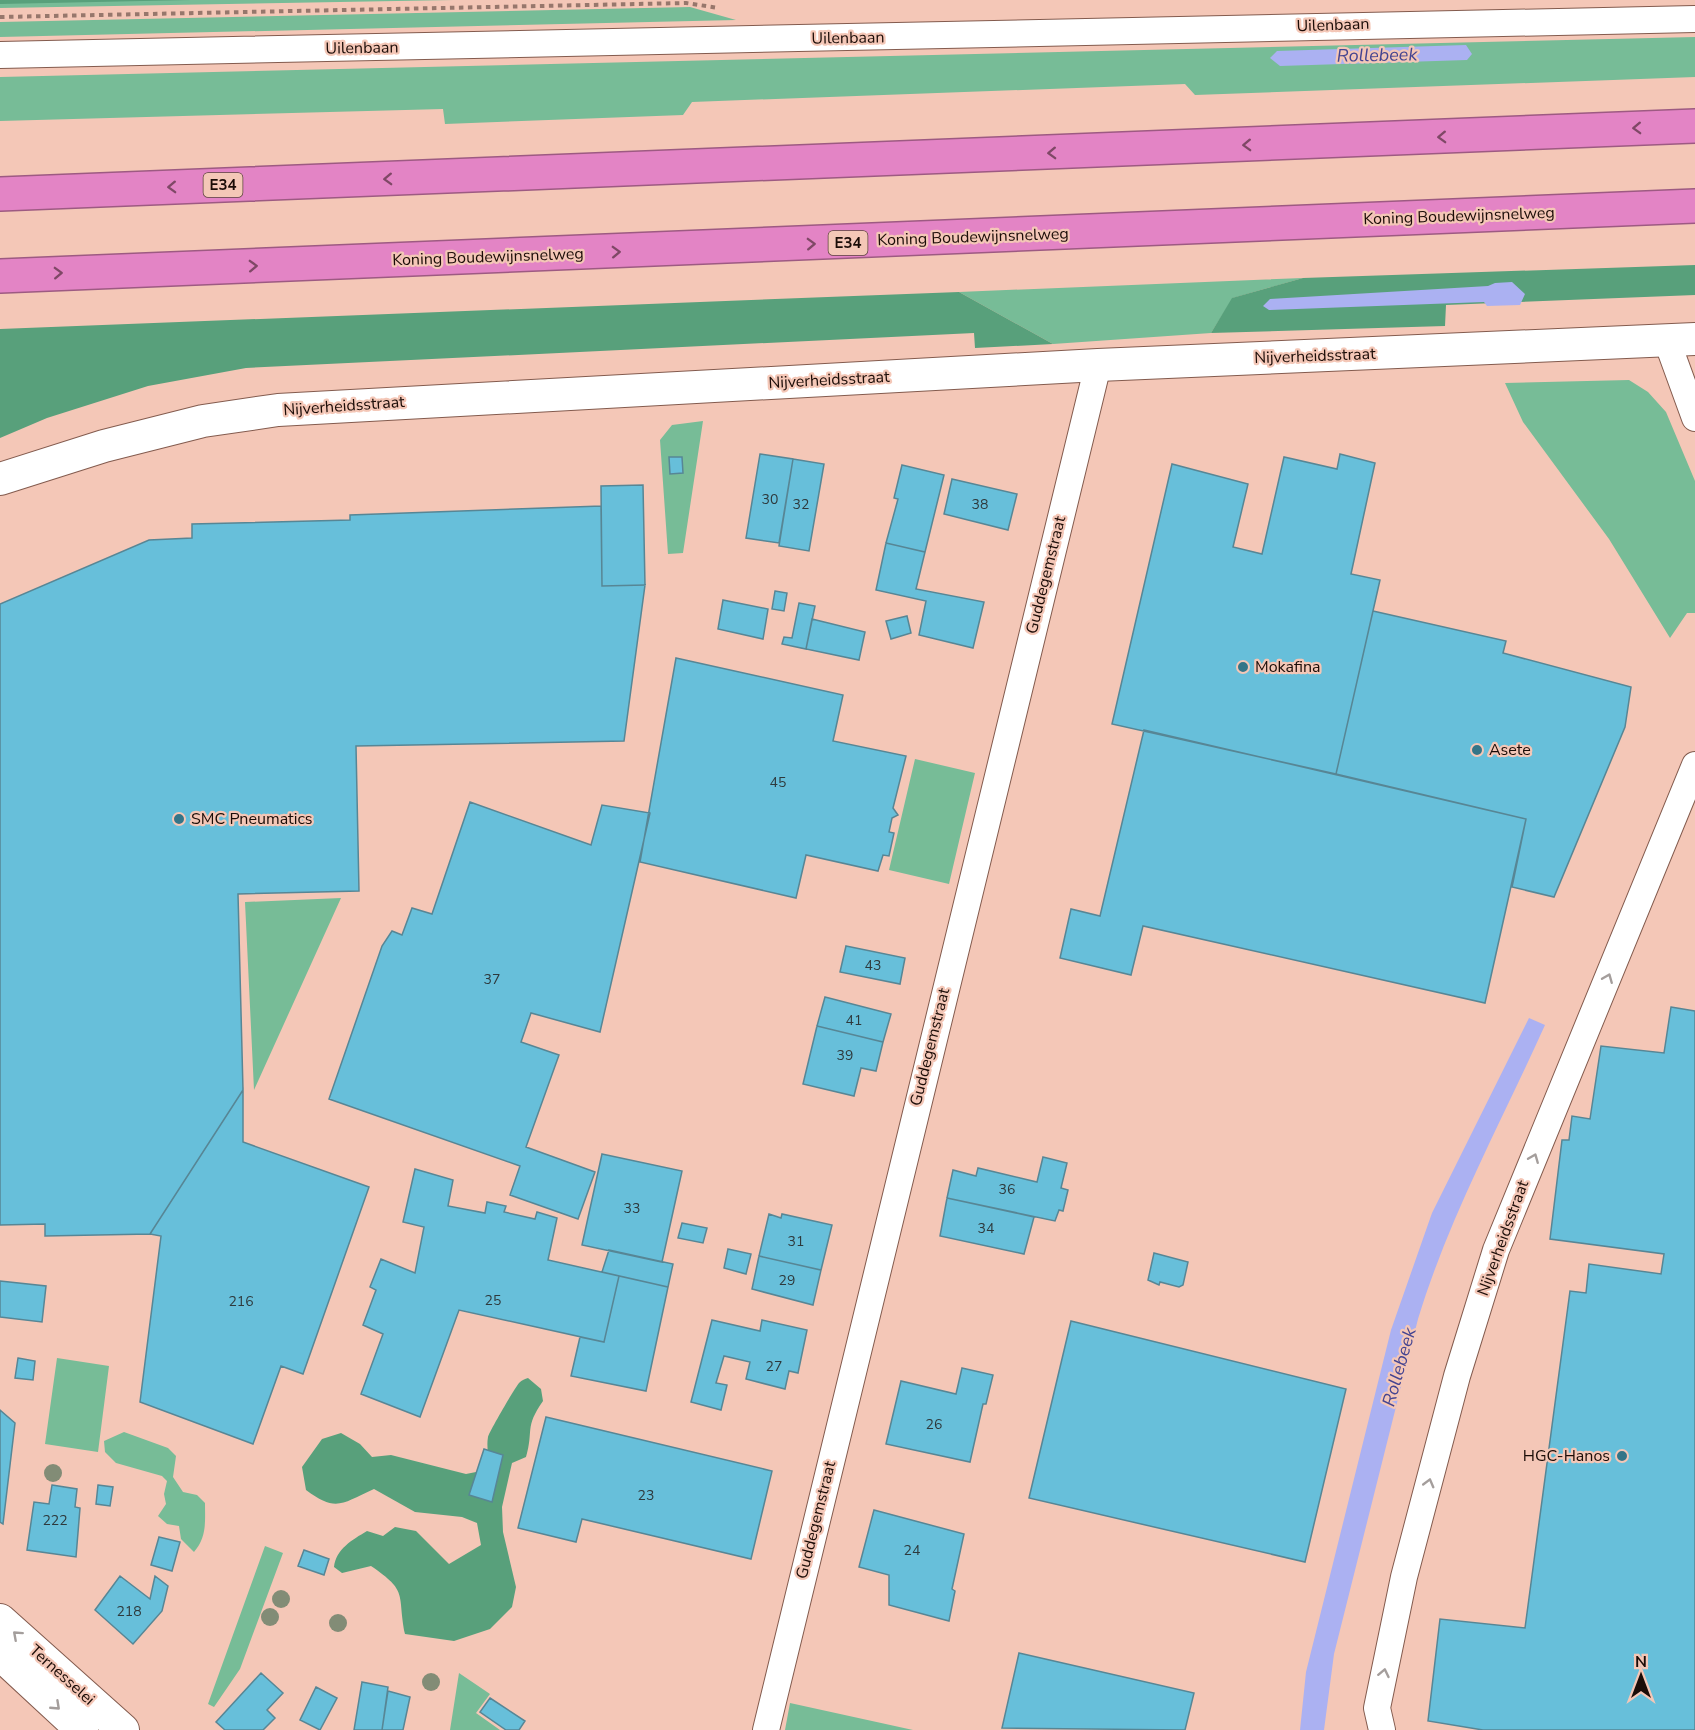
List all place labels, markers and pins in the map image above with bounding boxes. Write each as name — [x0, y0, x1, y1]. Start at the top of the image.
place label: Mokafina — [1255, 656, 1321, 678]
marker: Mokafina — [1236, 660, 1250, 674]
place label: Asete — [1489, 739, 1531, 761]
marker: Asete — [1470, 743, 1484, 757]
place label: SMC Pneumatics — [191, 808, 313, 830]
marker: SMC Pneumatics — [172, 812, 186, 826]
place label: HGC-Hanos — [1523, 1445, 1610, 1467]
marker: HGC-Hanos — [1615, 1449, 1629, 1463]

